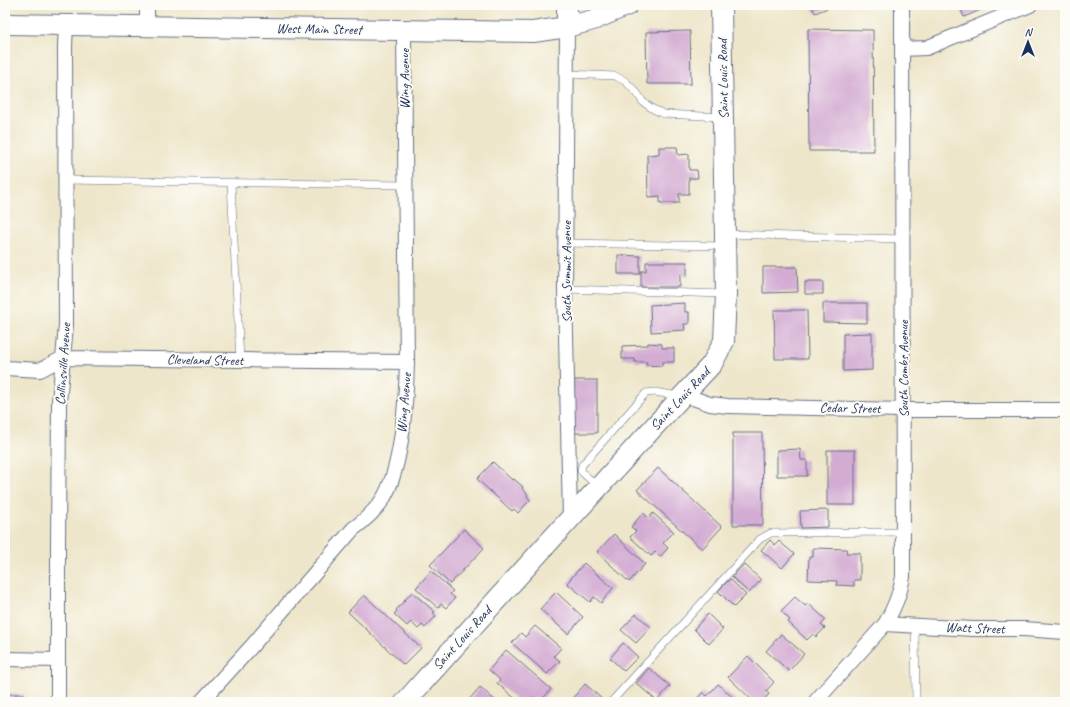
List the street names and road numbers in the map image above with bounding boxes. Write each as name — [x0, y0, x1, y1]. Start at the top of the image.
street label: West Main Street — [276, 20, 364, 38]
street label: Saint Louis Road — [714, 36, 732, 119]
street label: Wing Avenue — [396, 48, 413, 109]
street label: South Summit Avenue — [558, 220, 575, 323]
street label: South Combs Avenue — [895, 319, 912, 418]
street label: Collinsville Avenue — [52, 321, 74, 406]
street label: Cleveland Street — [167, 351, 245, 369]
street label: Saint Louis Road — [647, 362, 715, 434]
street label: Wing Avenue — [393, 371, 415, 434]
street label: Cedar Street — [819, 399, 882, 417]
street label: Saint Louis Road — [429, 601, 497, 673]
street label: Watt Street — [945, 618, 1006, 638]

